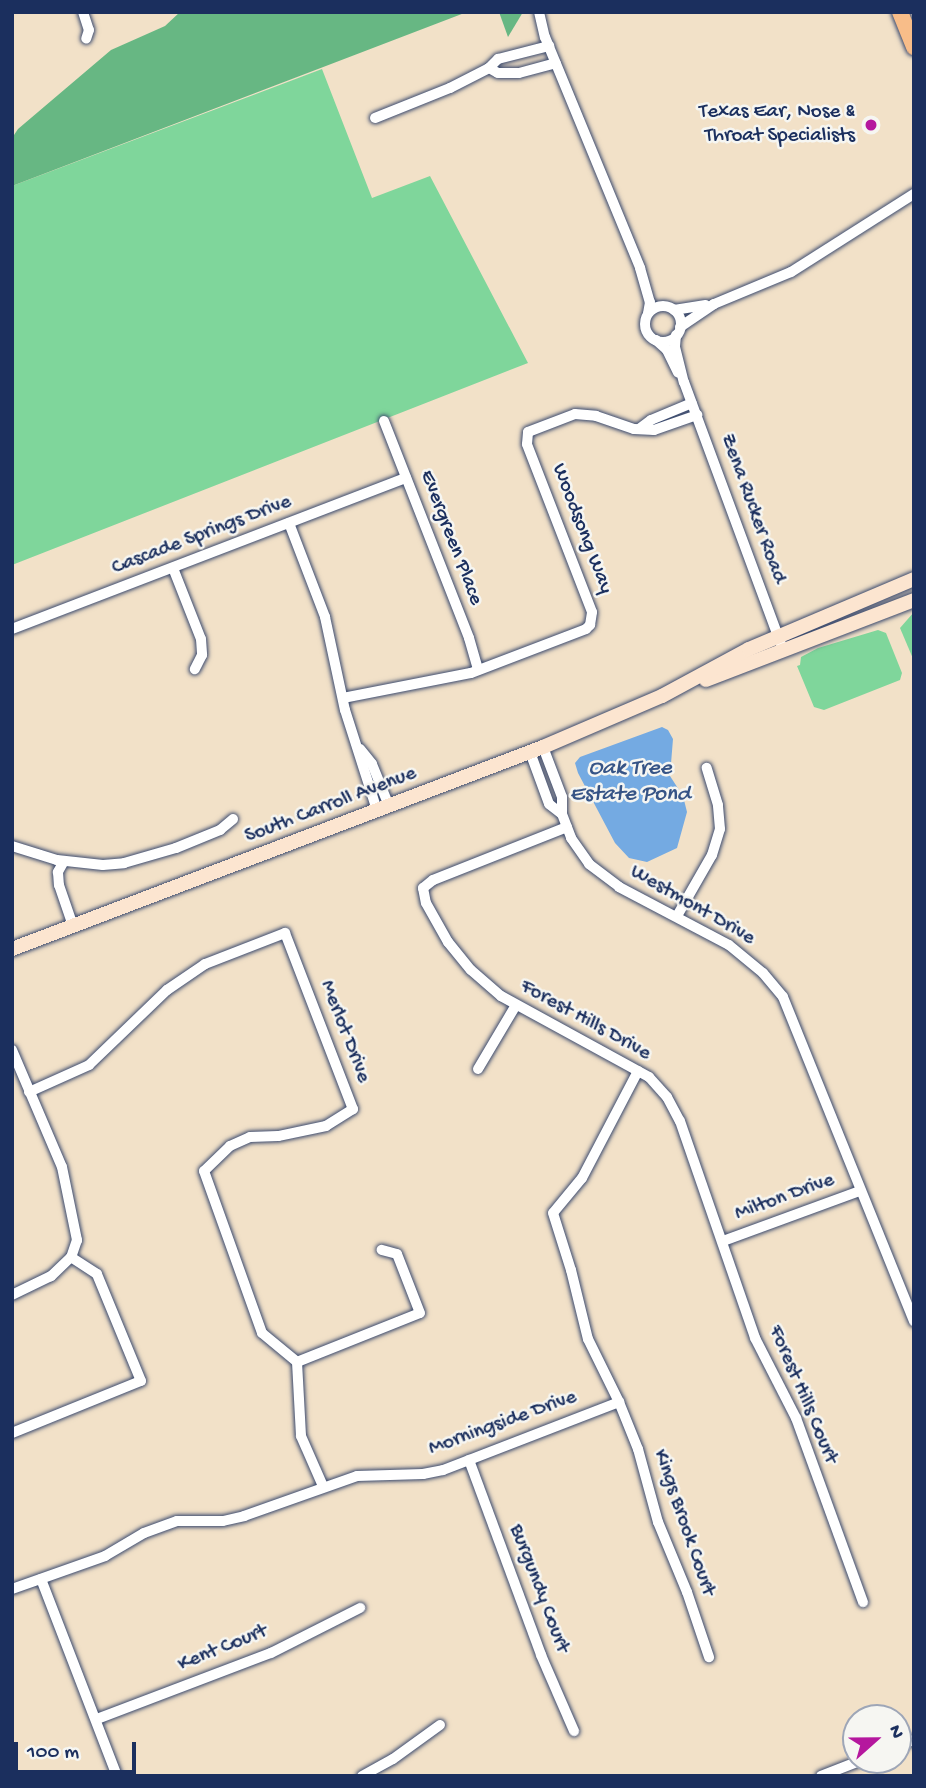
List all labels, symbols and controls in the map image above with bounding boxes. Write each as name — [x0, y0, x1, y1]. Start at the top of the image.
place label: Texas Ear, Nose & Throat Specialists — [699, 100, 855, 150]
marker: Texas Ear, Nose & Throat Specialists — [861, 115, 881, 135]
street label: Zena Rucker Road — [713, 431, 791, 587]
street label: Woodsong Way — [545, 460, 617, 598]
street label: Evergreen Place — [413, 467, 487, 609]
street label: Cascade Springs Drive — [109, 490, 295, 582]
water label: Oak Tree Estate Pond — [570, 755, 690, 809]
street label: South Carroll Avenue — [242, 762, 420, 850]
street label: Westmont Drive — [625, 860, 759, 952]
street label: Forest Hills Drive — [515, 975, 655, 1067]
street label: Merlot Drive — [313, 977, 375, 1087]
street label: Milton Drive — [732, 1168, 838, 1228]
street label: Forest Hills Court — [762, 1322, 842, 1468]
street label: Morningside Drive — [426, 1386, 580, 1462]
street label: Kings Brook Court — [646, 1446, 720, 1600]
street label: Burgundy Court — [502, 1521, 574, 1657]
street label: Kent Court — [175, 1620, 271, 1678]
north arrow — [842, 1704, 912, 1774]
text: N — [882, 1722, 908, 1742]
scale bar — [18, 1728, 140, 1772]
text: 100 m — [27, 1741, 79, 1766]

